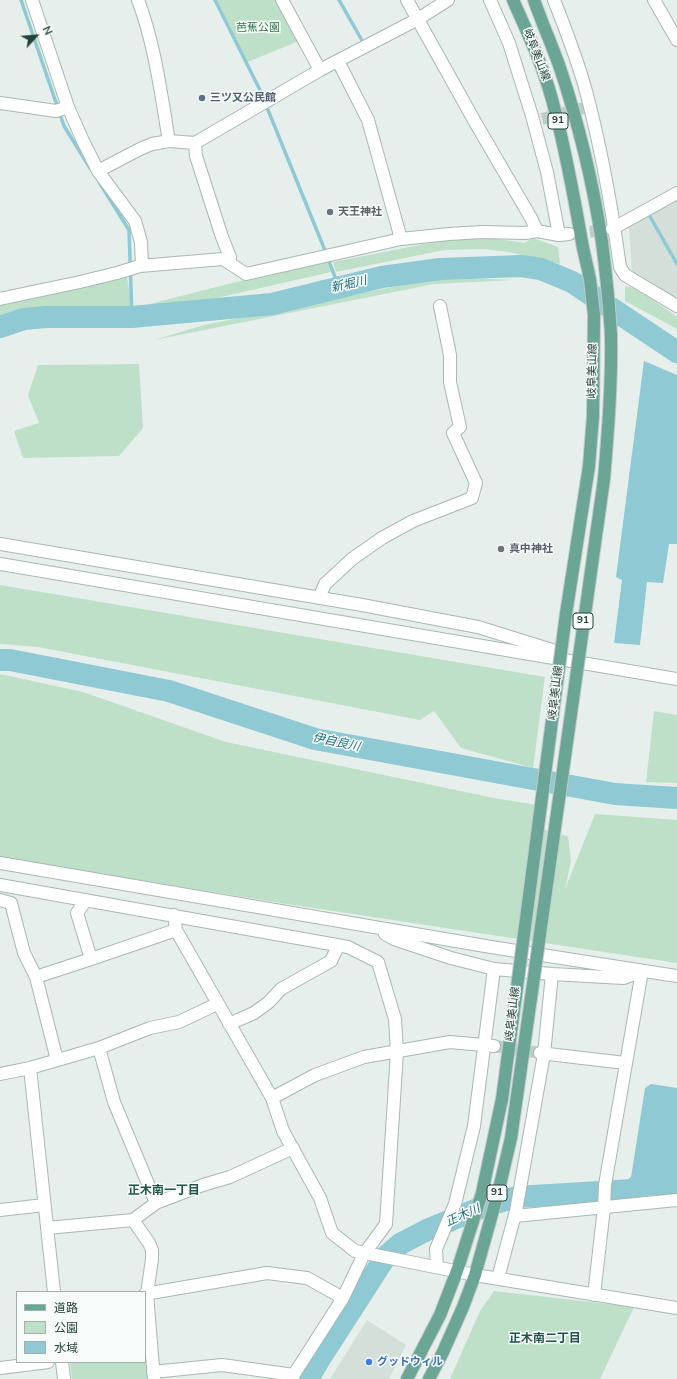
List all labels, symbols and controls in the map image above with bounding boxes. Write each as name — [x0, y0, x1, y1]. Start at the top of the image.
north arrow — [16, 16, 56, 56]
park label: 芭蕉公園 — [236, 21, 280, 35]
text: N — [39, 24, 56, 38]
street label: 岐阜美山線 — [520, 27, 552, 83]
place label: 三ツ又公民館 — [210, 91, 276, 105]
marker: 三ツ又公民館 — [197, 93, 207, 103]
road number: 91 — [548, 113, 568, 129]
place label: 天王神社 — [338, 205, 382, 219]
marker: 天王神社 — [325, 207, 335, 217]
water label: 新堀川 — [330, 274, 368, 296]
street label: 岐阜美山線 — [586, 343, 600, 399]
place label: 真中神社 — [509, 542, 553, 556]
marker: 真中神社 — [496, 544, 506, 554]
road number: 91 — [573, 613, 593, 629]
street label: 岐阜美山線 — [546, 665, 566, 721]
water label: 伊自良川 — [311, 731, 361, 755]
street label: 岐阜美山線 — [503, 986, 523, 1042]
district label: 正木南一丁目 — [128, 1184, 200, 1198]
road number: 91 — [487, 1185, 507, 1201]
water label: 正木川 — [444, 1202, 482, 1230]
legend — [16, 1291, 146, 1363]
text: 道路 — [54, 1300, 78, 1316]
text: 公園 — [54, 1320, 78, 1336]
district label: 正木南二丁目 — [509, 1332, 581, 1346]
text: 水域 — [54, 1340, 78, 1356]
place label: グッドウィル — [377, 1355, 443, 1369]
marker: グッドウィル — [364, 1357, 374, 1367]

